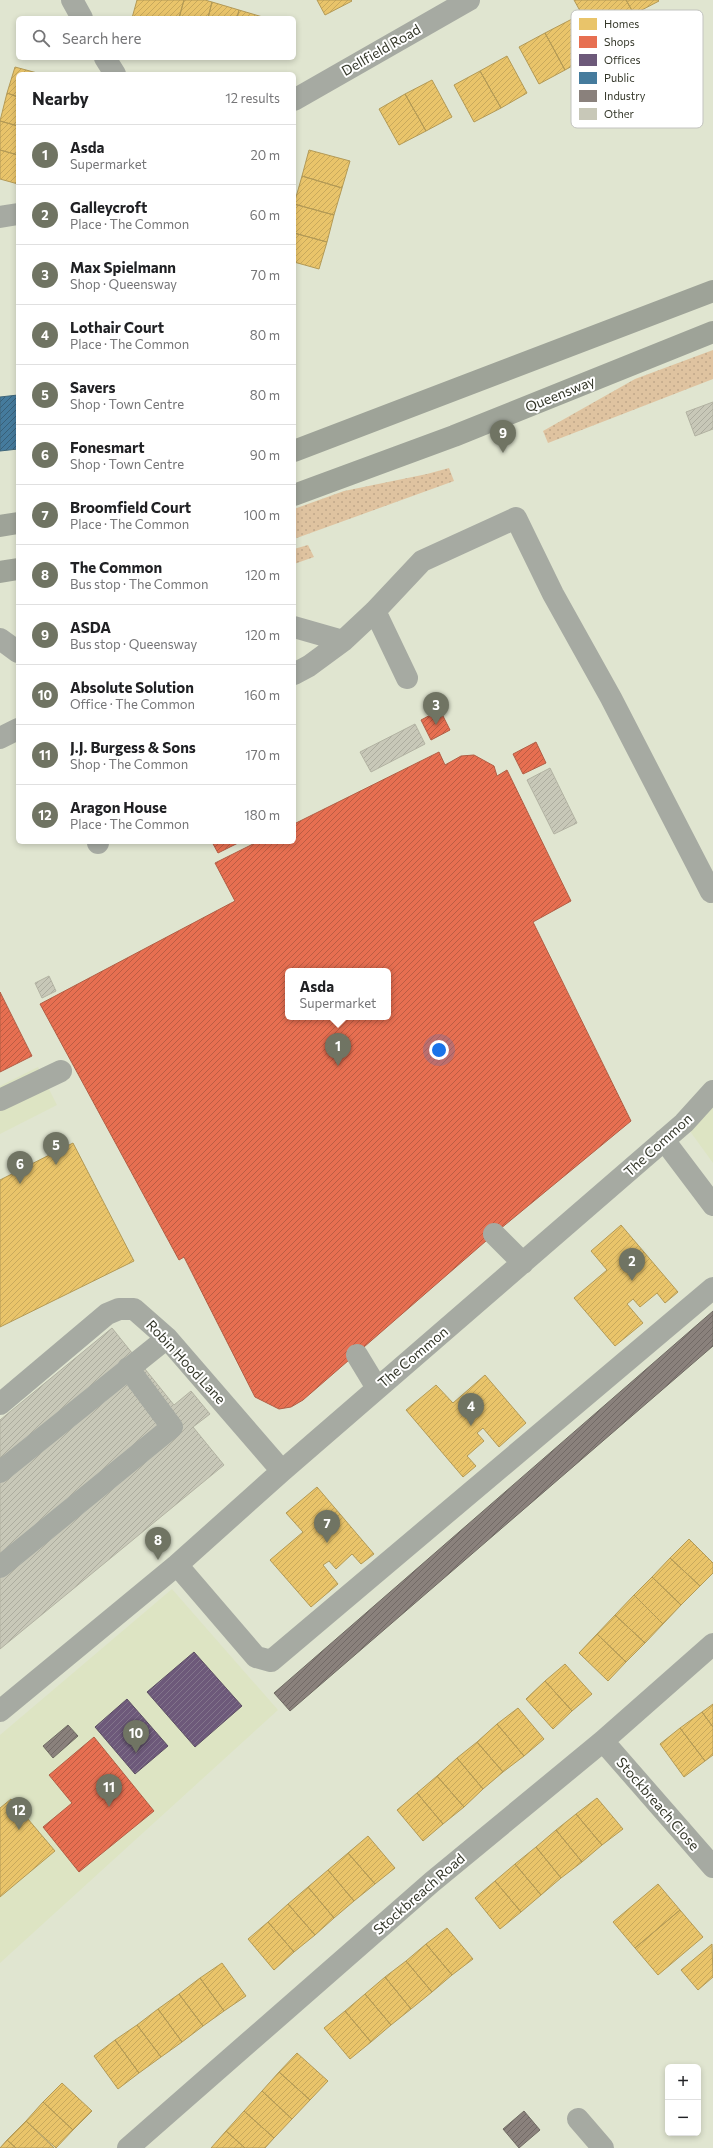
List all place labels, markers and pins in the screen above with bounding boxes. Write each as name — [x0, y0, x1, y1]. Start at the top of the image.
pin: 9 — [490, 420, 516, 453]
pin: 3 — [423, 692, 449, 725]
pin: 1 — [325, 1033, 351, 1066]
pin: 5 — [43, 1132, 69, 1165]
pin: 6 — [7, 1151, 33, 1184]
pin: 2 — [619, 1248, 645, 1281]
pin: 4 — [458, 1393, 484, 1426]
pin: 7 — [314, 1510, 340, 1543]
pin: 8 — [145, 1527, 171, 1560]
pin: 10 — [123, 1720, 149, 1753]
pin: 11 — [96, 1774, 122, 1807]
pin: 12 — [6, 1797, 32, 1830]

